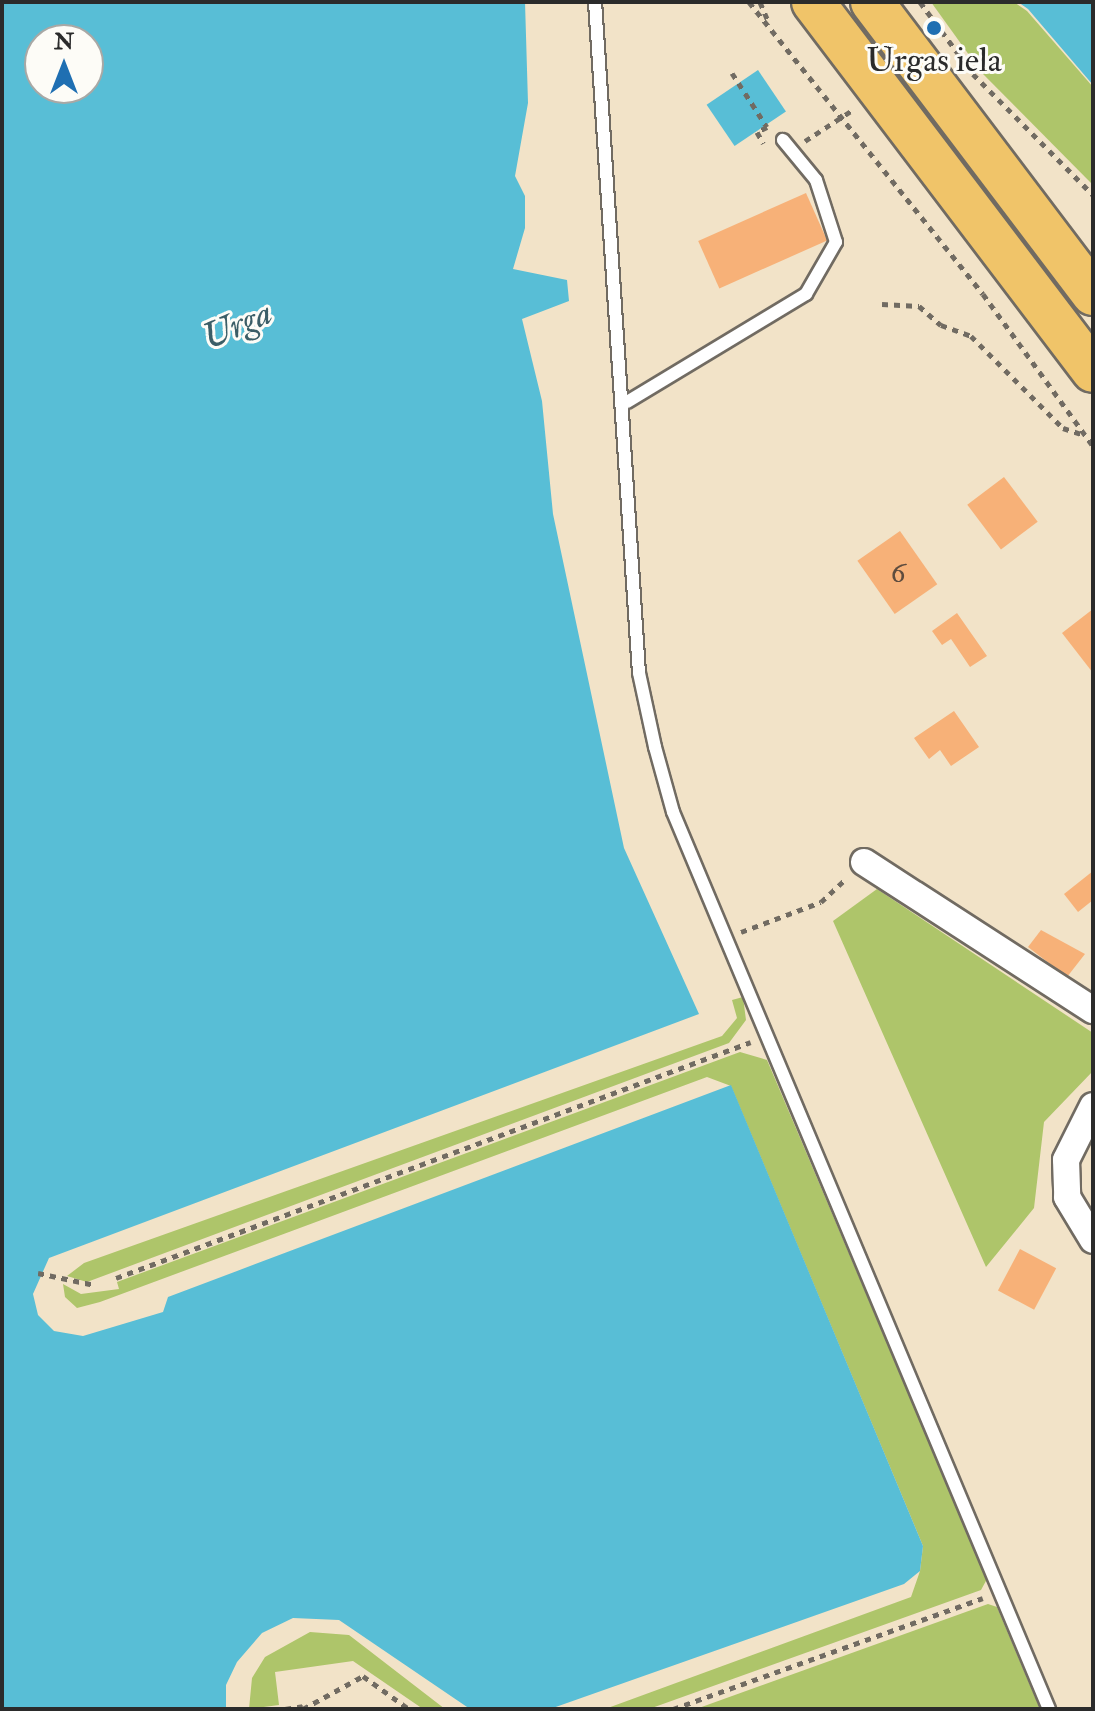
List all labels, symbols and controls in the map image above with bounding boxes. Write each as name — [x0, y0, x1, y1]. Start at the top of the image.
marker: Urgas iela — [925, 19, 943, 37]
north arrow — [24, 24, 104, 104]
text: N — [54, 28, 74, 56]
place label: Urgas iela — [866, 41, 1002, 81]
water label: Urga — [195, 291, 279, 359]
house number: 6 — [890, 555, 906, 591]

